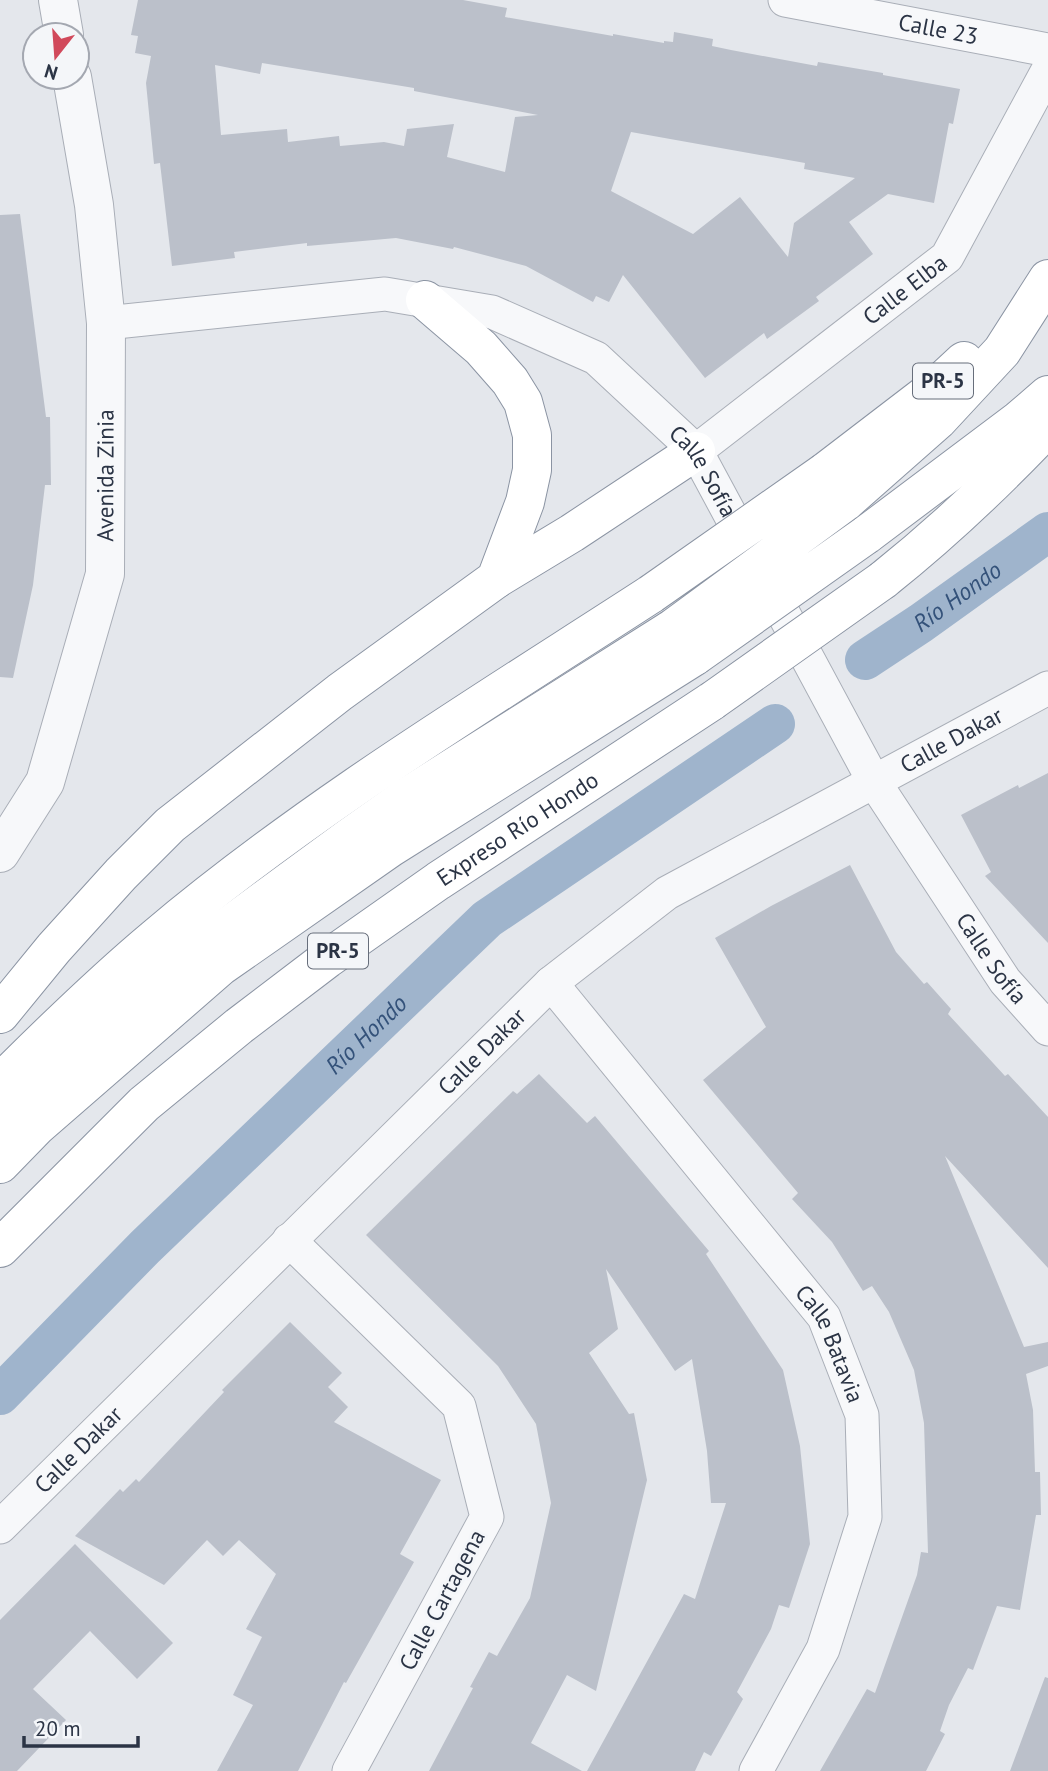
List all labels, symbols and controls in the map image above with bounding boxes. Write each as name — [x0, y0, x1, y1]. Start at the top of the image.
street label: Calle 23 — [896, 7, 981, 50]
north arrow — [21, 21, 91, 91]
text: N — [42, 59, 61, 86]
street label: Calle Elba — [857, 248, 952, 331]
road number: PR-5 — [913, 364, 973, 398]
street label: Avenida Zinia — [90, 409, 120, 542]
street label: Calle Sofía — [663, 418, 744, 522]
water label: Río Hondo — [907, 554, 1008, 639]
street label: Calle Dakar — [895, 700, 1008, 779]
street label: Expreso Río Hondo — [431, 765, 604, 892]
street label: Calle Sofía — [950, 907, 1034, 1010]
road number: PR-5 — [308, 934, 368, 968]
water label: Río Hondo — [319, 988, 414, 1081]
street label: Calle Dakar — [431, 1001, 532, 1101]
street label: Calle Batavia — [789, 1278, 871, 1407]
street label: Calle Dakar — [28, 1400, 128, 1499]
street label: Calle Cartagena — [392, 1524, 491, 1675]
scale bar — [24, 1704, 138, 1748]
text: 20 m — [35, 1715, 81, 1742]

